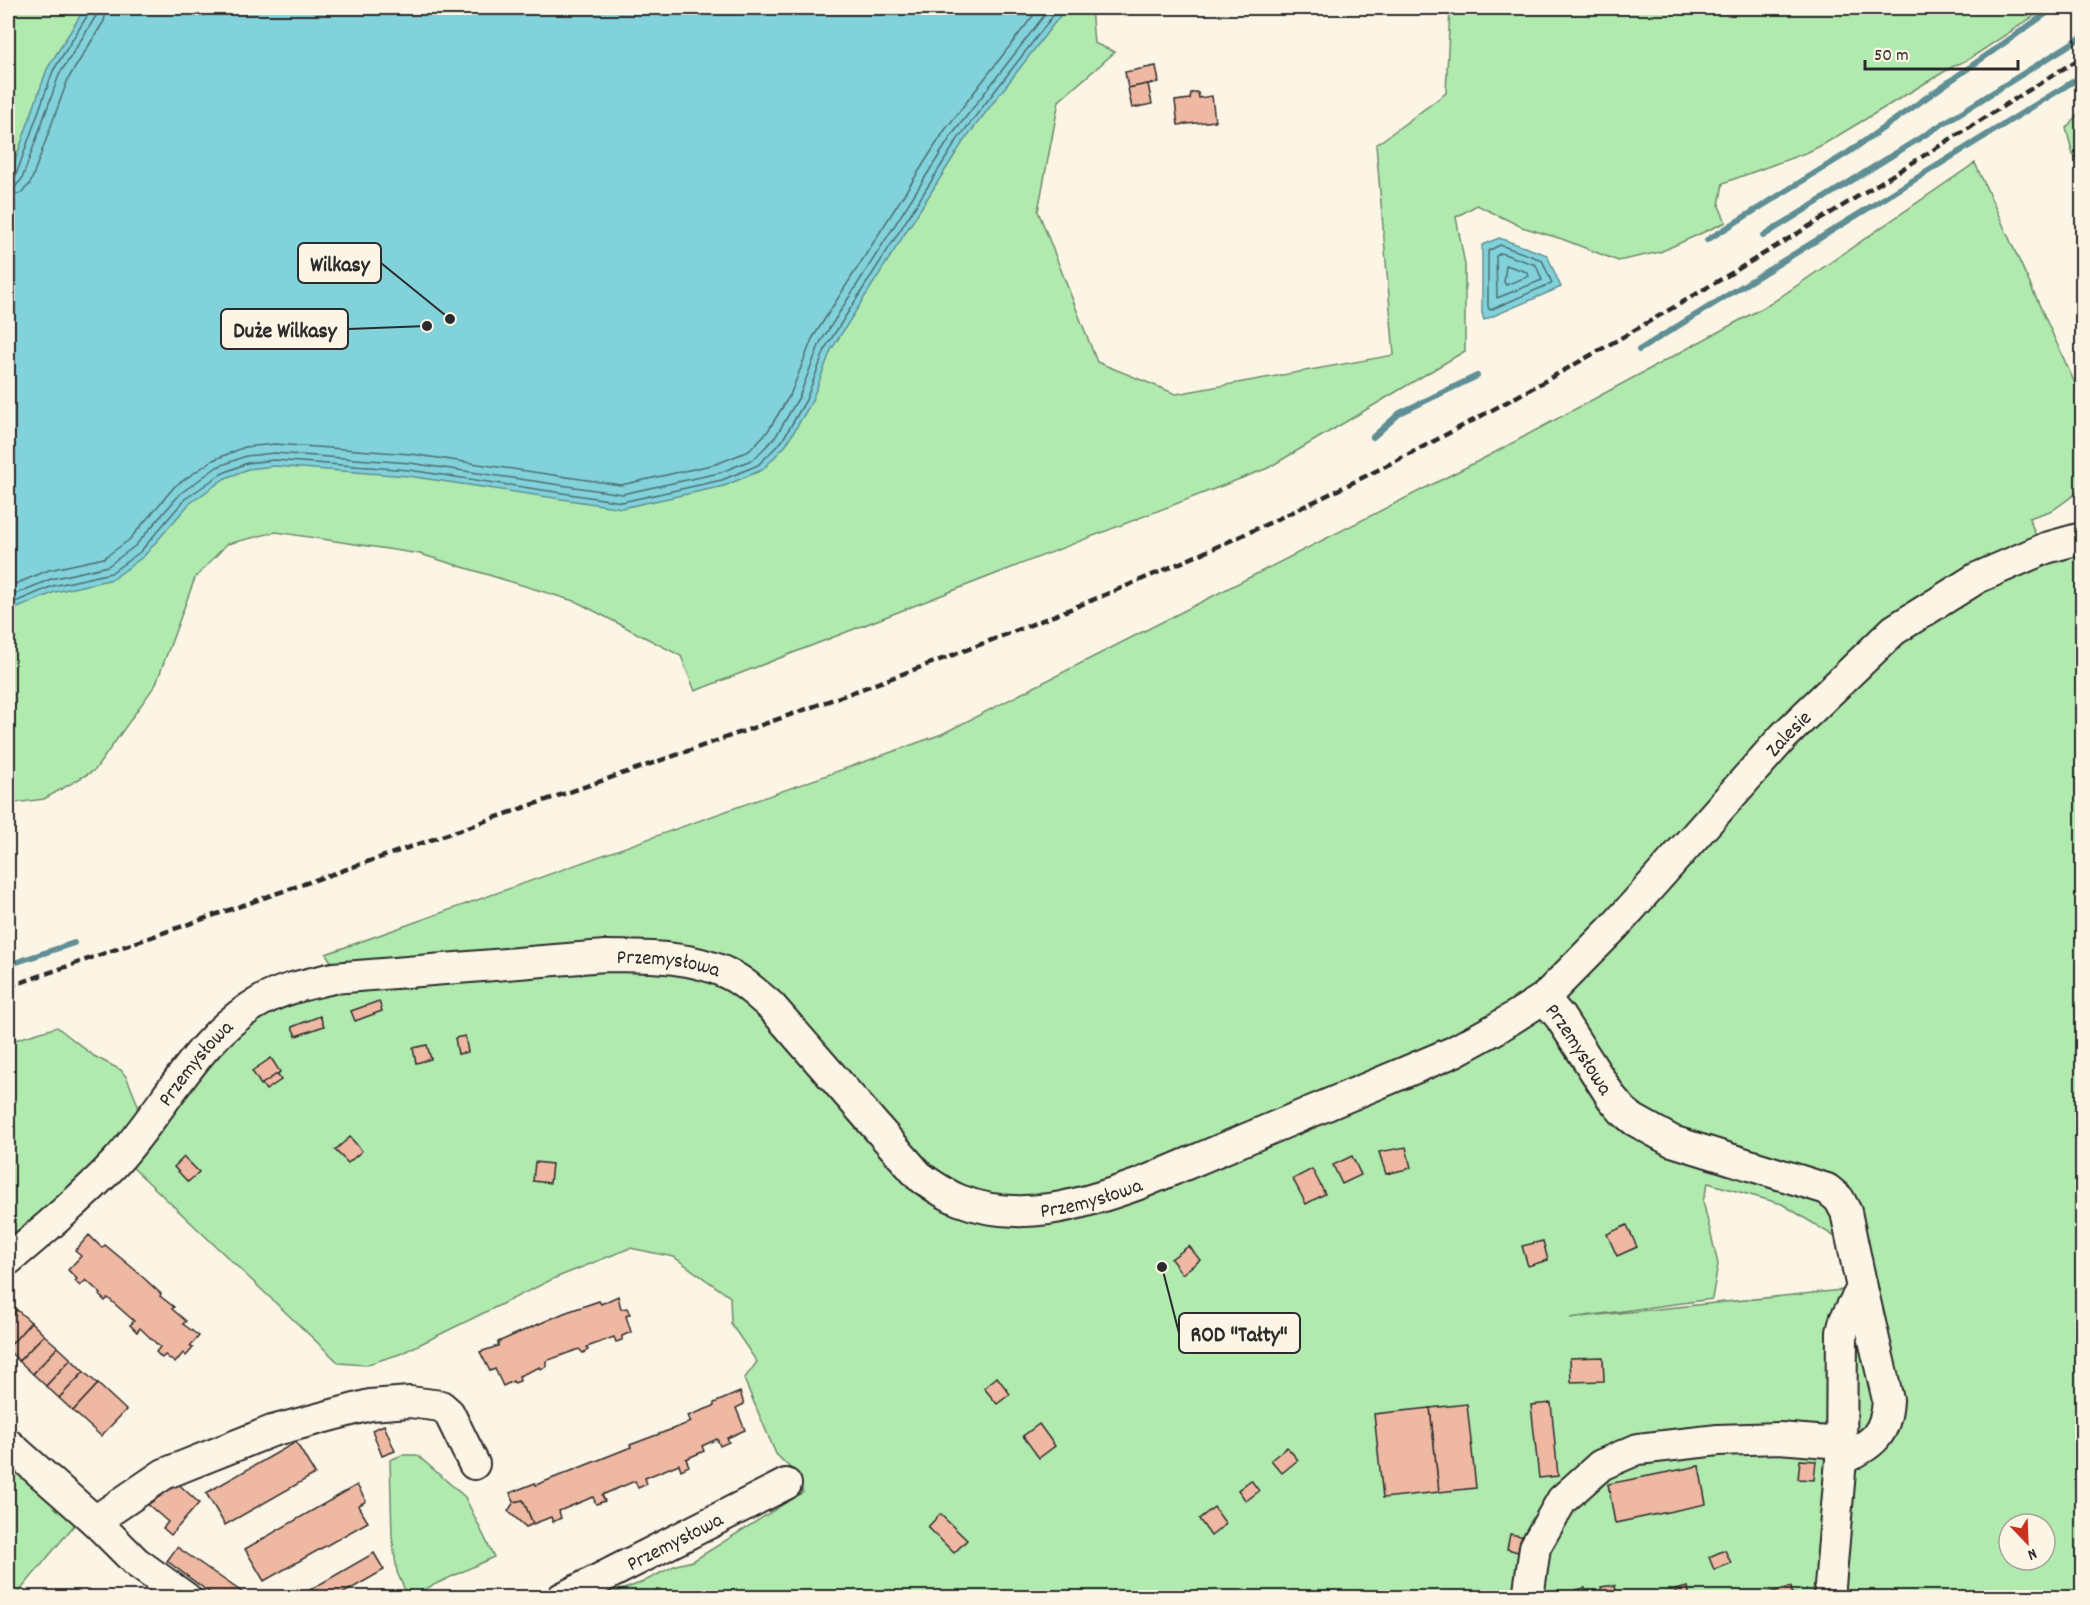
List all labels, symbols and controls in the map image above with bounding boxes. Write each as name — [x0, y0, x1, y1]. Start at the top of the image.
scale bar — [1865, 33, 2018, 71]
text: 50 m — [1874, 44, 1909, 69]
callout: Wilkasy — [298, 243, 381, 283]
text: Wilkasy — [310, 251, 371, 282]
callout: Duże Wilkasy — [221, 309, 348, 349]
text: Duże Wilkasy — [233, 317, 338, 348]
street label: Zalesie — [1760, 705, 1820, 765]
street label: Przemysłowa — [617, 944, 725, 987]
street label: Przemysłowa — [1537, 998, 1619, 1103]
street label: Przemysłowa — [152, 1014, 242, 1114]
street label: Przemysłowa — [1039, 1172, 1148, 1228]
callout: ROD "Tałty" — [1179, 1313, 1300, 1353]
text: ROD "Tałty" — [1190, 1321, 1288, 1352]
street label: Przemysłowa — [622, 1506, 730, 1581]
north arrow — [1997, 1512, 2057, 1572]
text: N — [2024, 1541, 2040, 1566]

